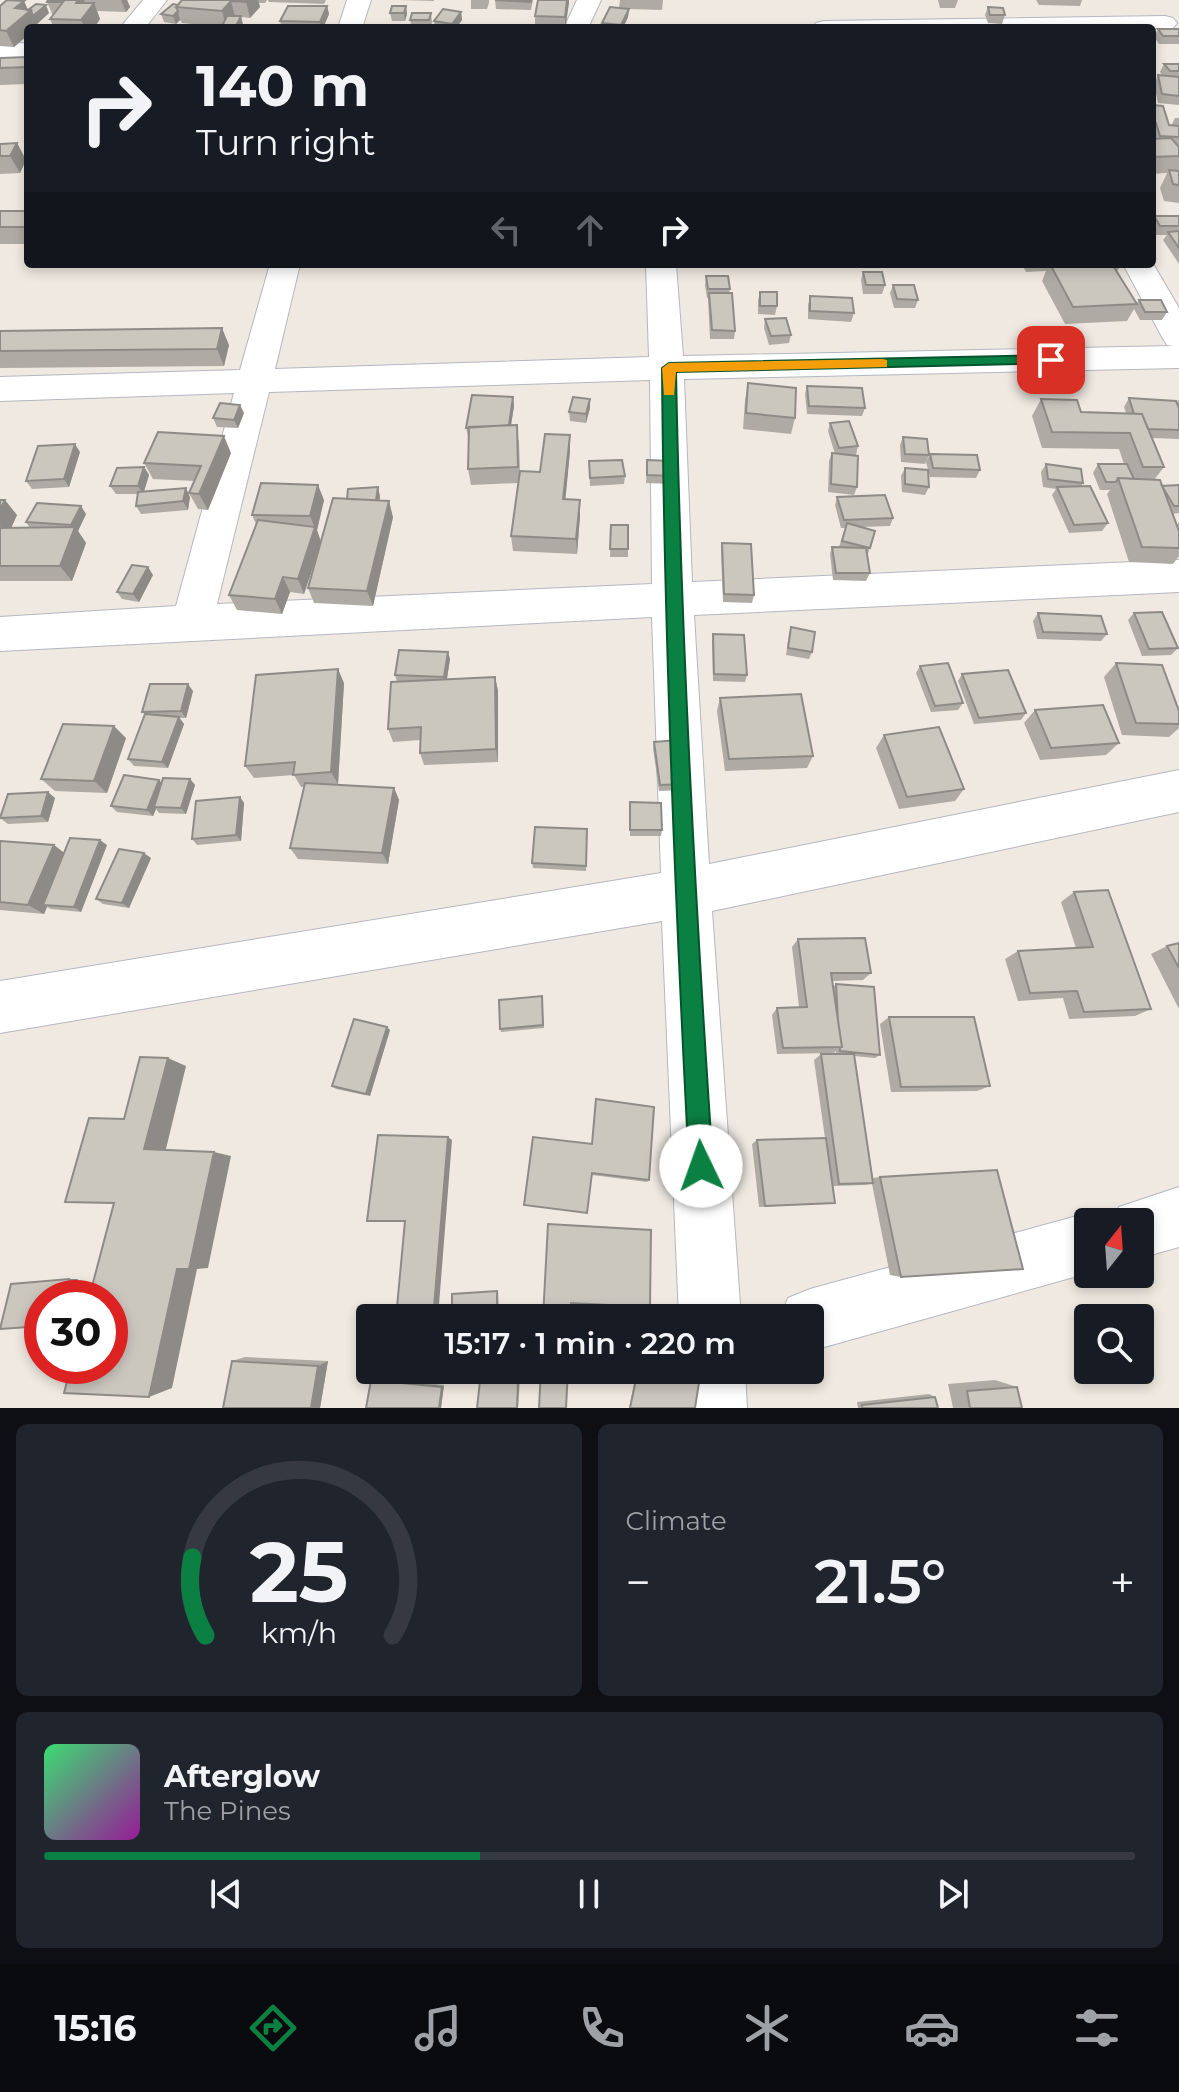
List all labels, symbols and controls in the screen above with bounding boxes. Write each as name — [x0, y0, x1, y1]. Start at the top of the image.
text: 140 m — [196, 52, 369, 120]
icon: right — [64, 56, 168, 160]
text: Turn right — [196, 120, 376, 164]
icon: left — [484, 208, 528, 252]
icon: ahead — [568, 208, 612, 252]
icon: right — [652, 208, 696, 252]
pin — [1017, 326, 1085, 394]
icon: arrive — [1029, 338, 1073, 382]
position arrow — [659, 1124, 743, 1208]
north arrow — [1074, 1208, 1154, 1288]
map controls — [1074, 1208, 1154, 1384]
speed limit sign: 30 — [24, 1280, 128, 1384]
button: search — [1074, 1304, 1154, 1384]
text: 15:17 · 1 min · 220 m — [444, 1325, 736, 1362]
text: Climate — [626, 1505, 727, 1537]
text: 25 — [249, 1521, 348, 1623]
text: 21.5° — [814, 1545, 946, 1618]
text: − — [626, 1555, 651, 1609]
text: + — [1110, 1555, 1135, 1609]
text: km/h — [261, 1615, 337, 1650]
text: Afterglow — [164, 1758, 320, 1795]
text: The Pines — [164, 1795, 291, 1827]
icon: previous — [204, 1872, 248, 1916]
icon: pause — [567, 1872, 611, 1916]
icon: next — [931, 1872, 975, 1916]
icon: directions — [245, 2000, 301, 2056]
icon: music — [410, 2000, 466, 2056]
icon: phone — [574, 2000, 630, 2056]
icon: climate — [739, 2000, 795, 2056]
icon: car — [904, 2000, 960, 2056]
icon: filters — [1069, 2000, 1125, 2056]
text: 15:16 — [54, 2006, 136, 2050]

